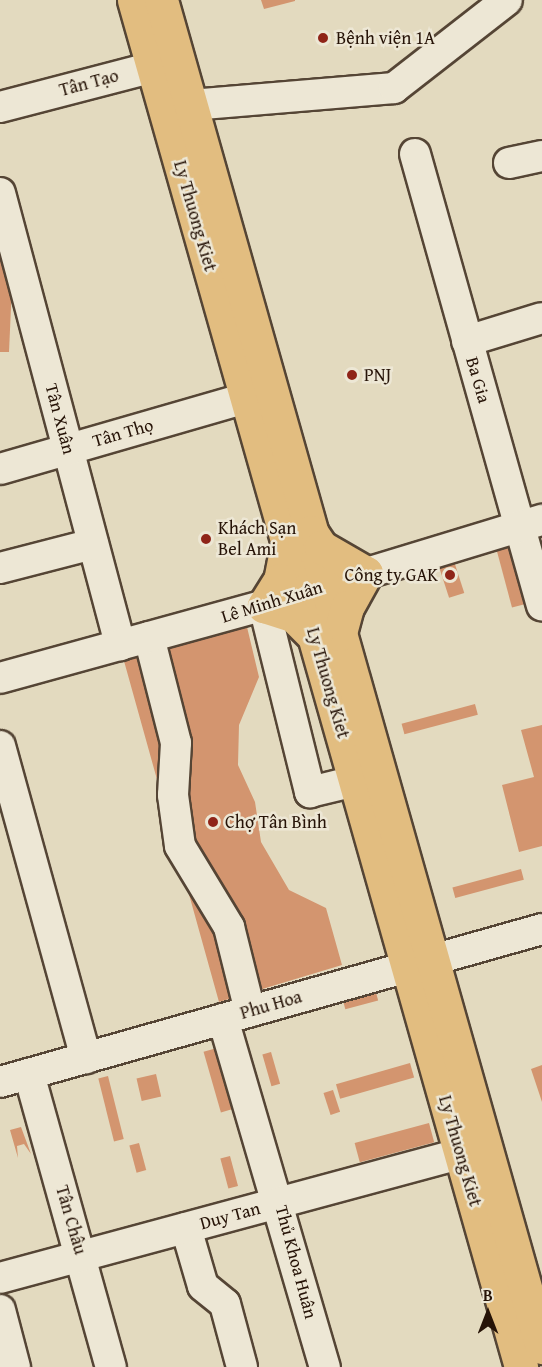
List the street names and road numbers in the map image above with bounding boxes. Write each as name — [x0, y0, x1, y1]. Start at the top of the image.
street label: Tân Tạo — [57, 65, 121, 101]
street label: Ly Thuong Kiet — [169, 158, 221, 274]
street label: Ba Gia — [461, 355, 495, 405]
street label: Tân Xuân — [40, 381, 80, 457]
street label: Tân Thọ — [90, 414, 156, 452]
street label: Lê Minh Xuân — [219, 576, 325, 628]
street label: Ly Thuong Kiet — [302, 625, 354, 741]
street label: Phu Hoa — [238, 986, 304, 1024]
street label: Ly Thuong Kiet — [434, 1093, 486, 1209]
street label: Tân Châu — [51, 1183, 91, 1257]
street label: Duy Tan — [197, 1198, 263, 1234]
street label: Thủ Khoa Huân — [270, 1203, 322, 1321]

